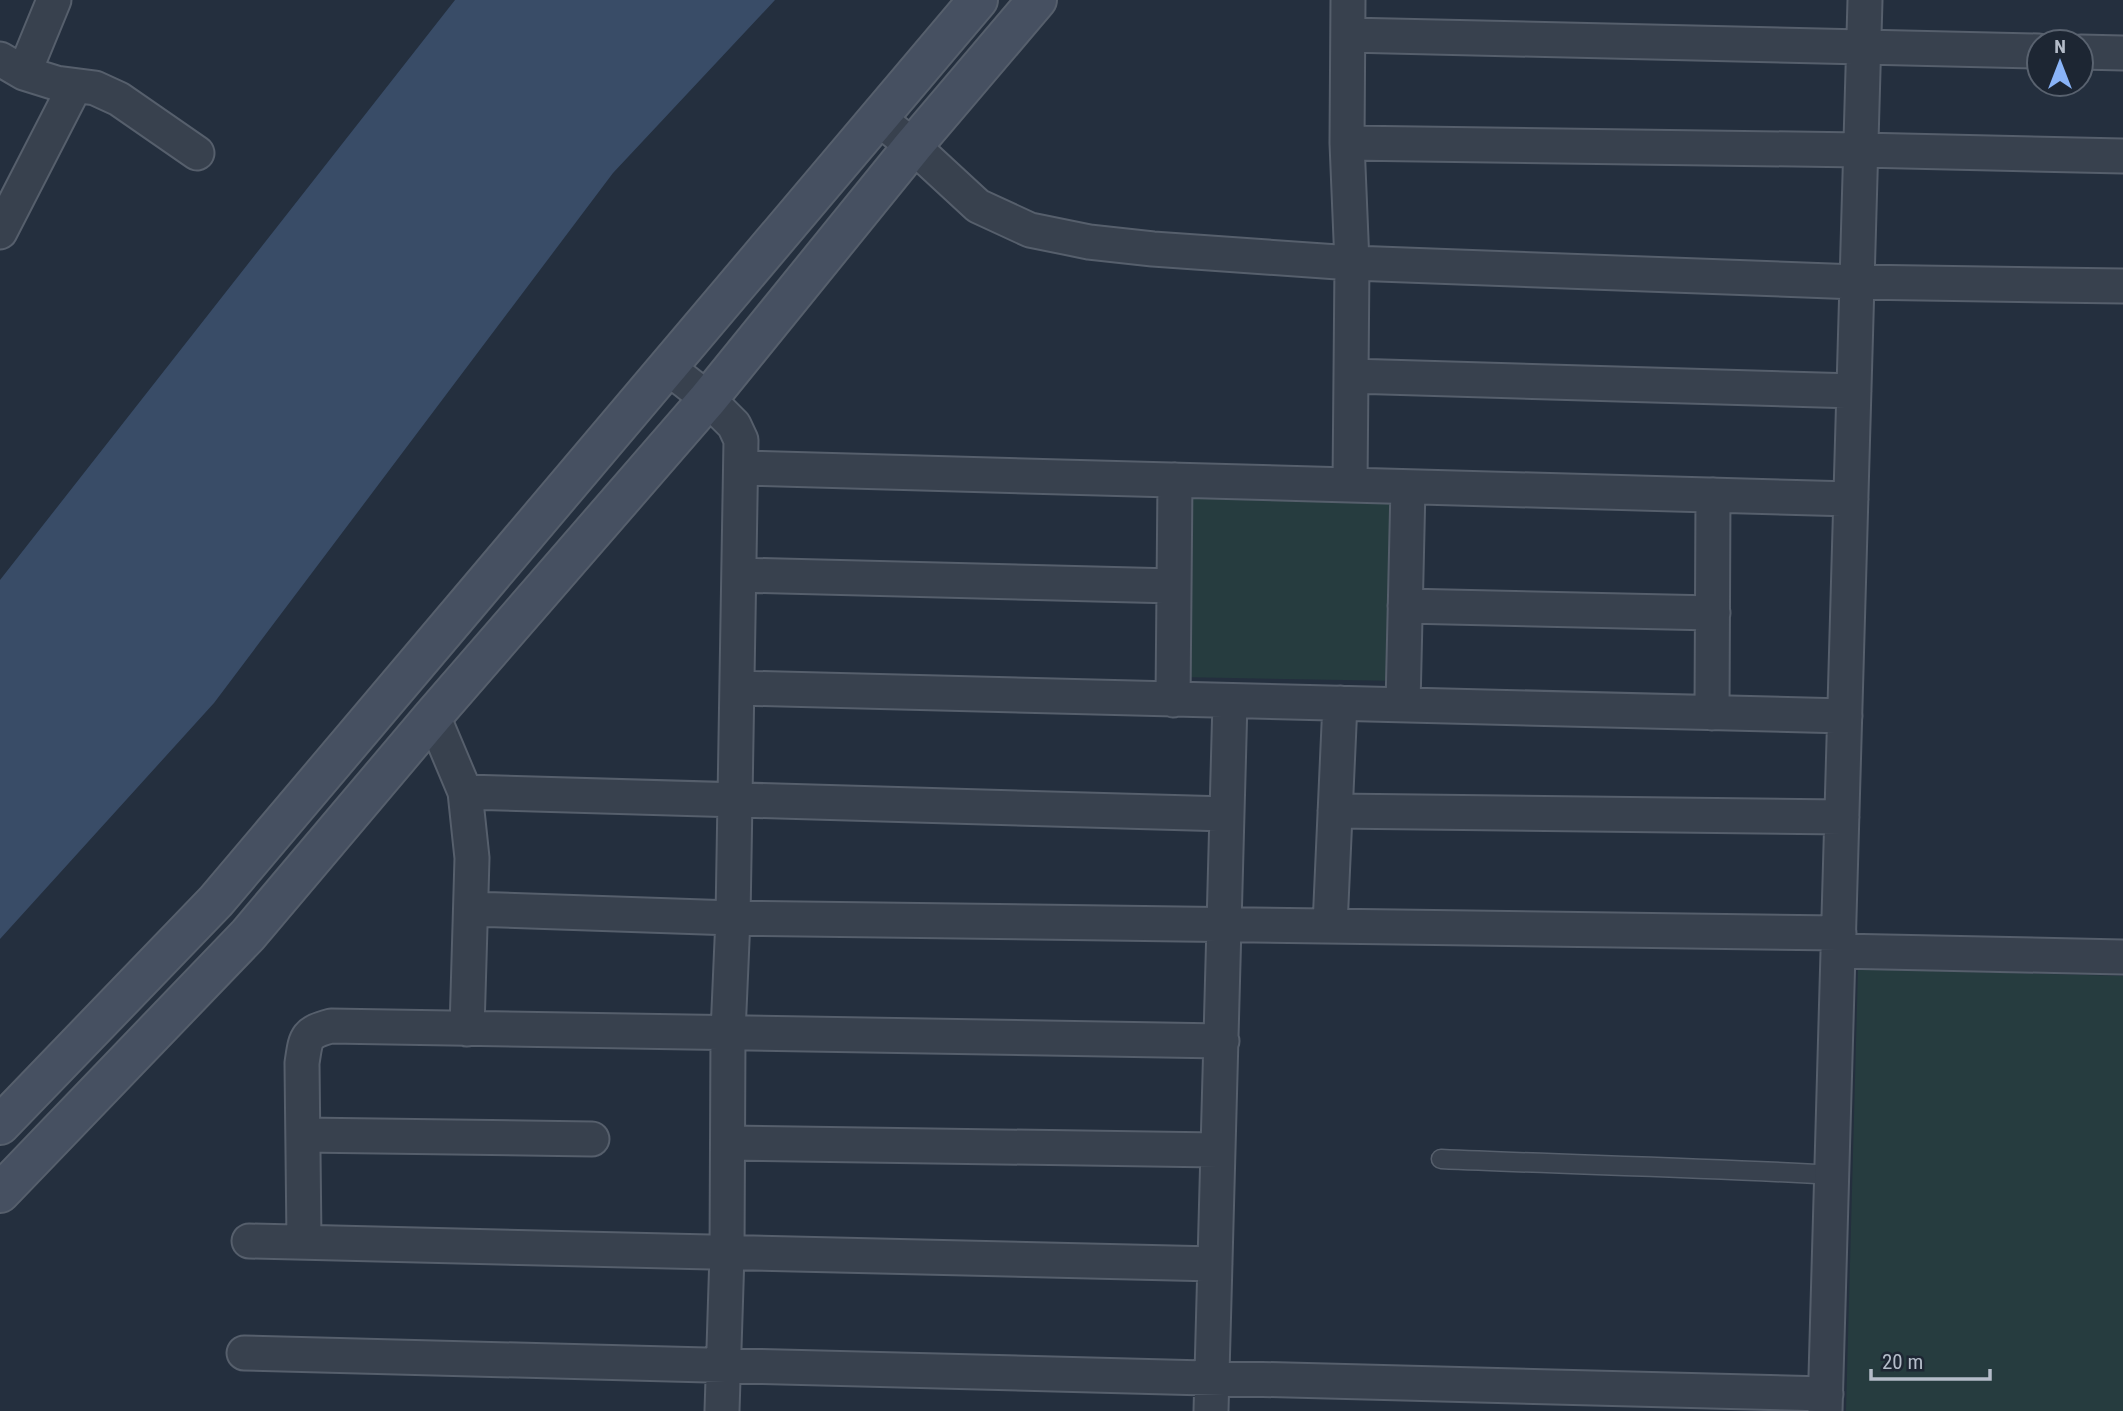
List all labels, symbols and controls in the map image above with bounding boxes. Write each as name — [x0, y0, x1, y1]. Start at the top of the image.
north arrow — [2025, 28, 2095, 98]
text: N — [2054, 35, 2066, 58]
scale bar — [1871, 1338, 1990, 1382]
text: 20 m — [1882, 1350, 1923, 1374]

